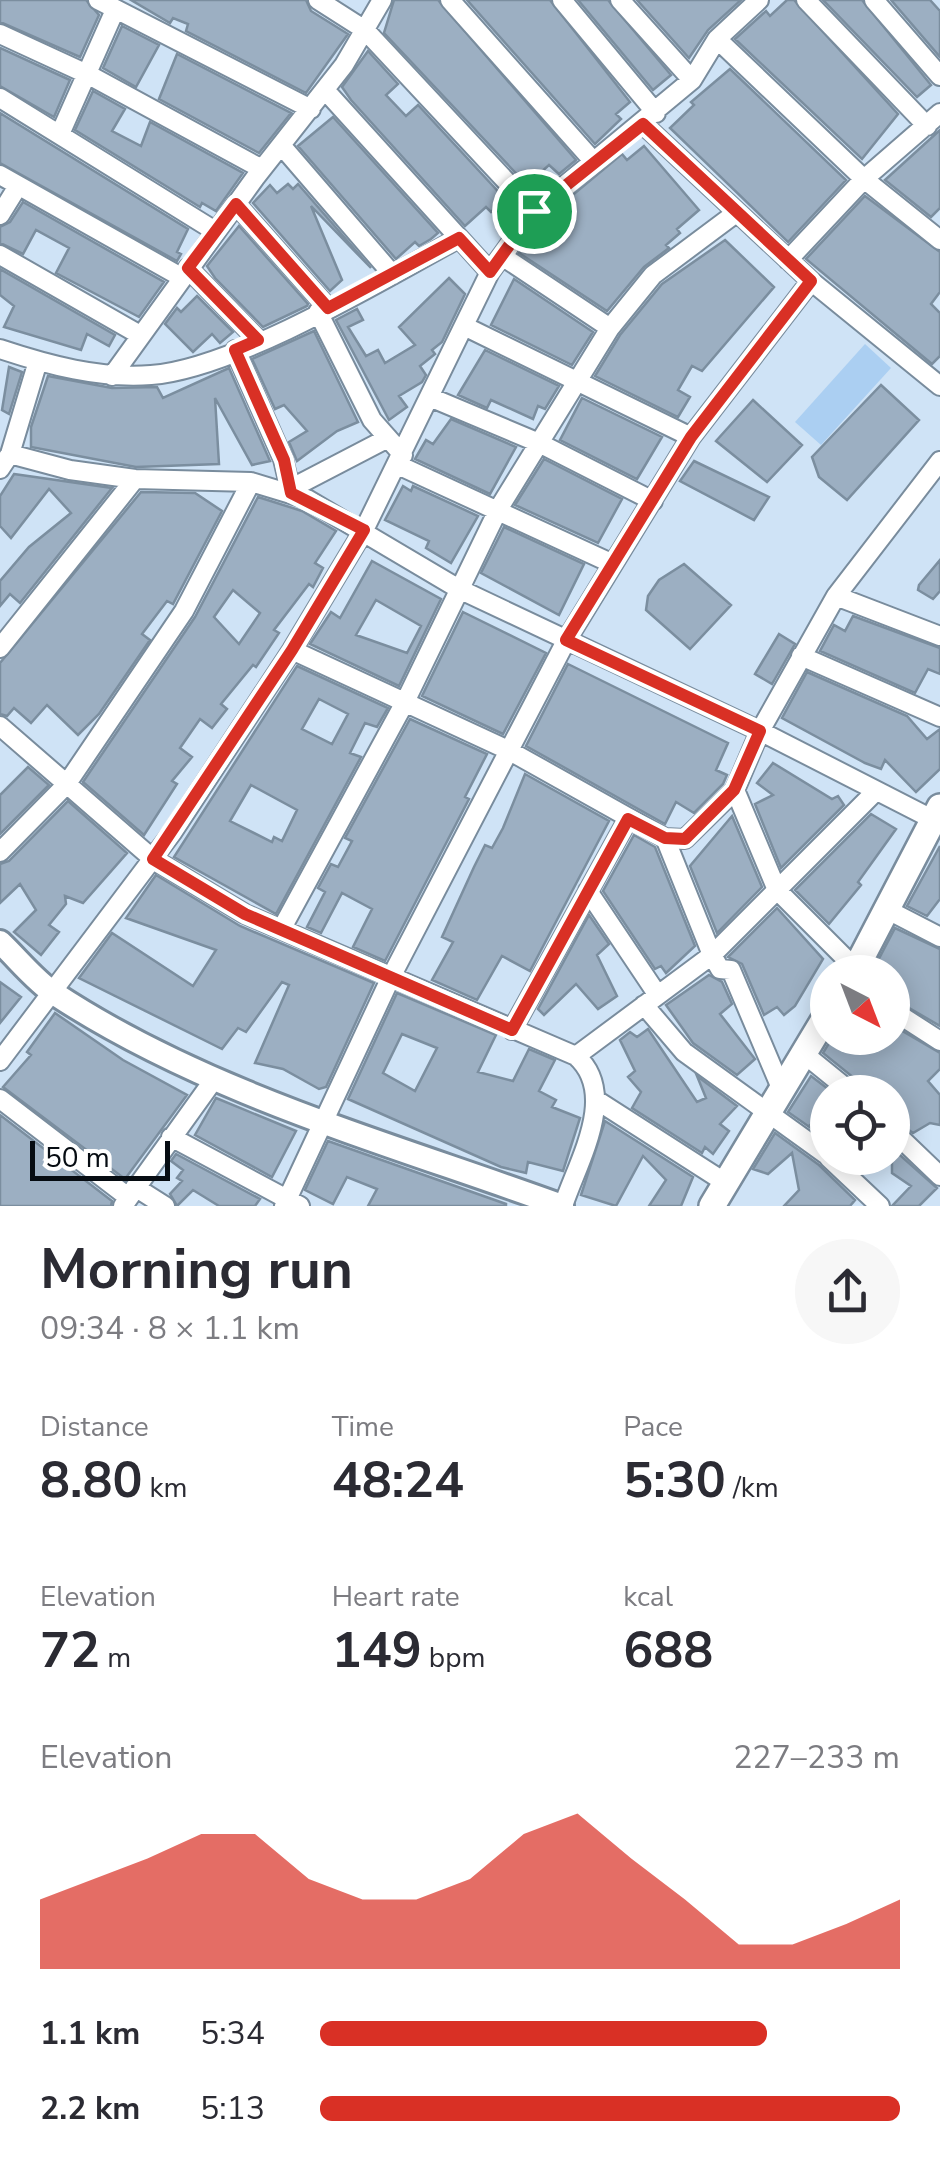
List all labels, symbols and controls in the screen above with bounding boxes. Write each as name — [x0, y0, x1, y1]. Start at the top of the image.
pin — [492, 169, 577, 254]
icon: arrive — [507, 184, 562, 239]
north arrow — [810, 955, 910, 1055]
map controls — [810, 955, 910, 1175]
button: locate — [810, 1075, 910, 1175]
scale bar — [30, 1136, 170, 1180]
text: 50 m — [45, 1139, 110, 1177]
text: Morning run — [40, 1232, 353, 1307]
button: share — [795, 1239, 900, 1344]
text: 09:34 · 8 × 1.1 km — [40, 1307, 300, 1350]
text: Distance — [40, 1408, 149, 1446]
text: Time — [332, 1408, 394, 1446]
text: Pace — [623, 1408, 683, 1446]
text: 8.80 — [40, 1446, 142, 1515]
text: 48:24 — [332, 1446, 464, 1515]
text: 5:30 — [623, 1446, 726, 1515]
text: km — [142, 1469, 188, 1507]
text: /km — [726, 1469, 779, 1507]
text: Elevation — [40, 1578, 156, 1616]
text: Heart rate — [332, 1578, 460, 1616]
text: kcal — [623, 1578, 673, 1616]
text: 72 — [40, 1616, 100, 1685]
text: 149 — [332, 1616, 422, 1685]
text: 688 — [623, 1616, 713, 1685]
text: m — [100, 1639, 131, 1677]
text: bpm — [422, 1639, 485, 1677]
text: Elevation — [40, 1736, 173, 1779]
text: 227–233 m — [733, 1736, 900, 1779]
text: 1.1 km — [40, 2012, 140, 2055]
text: 5:34 — [200, 2012, 265, 2055]
text: 2.2 km — [40, 2087, 140, 2130]
text: 5:13 — [200, 2087, 265, 2130]

